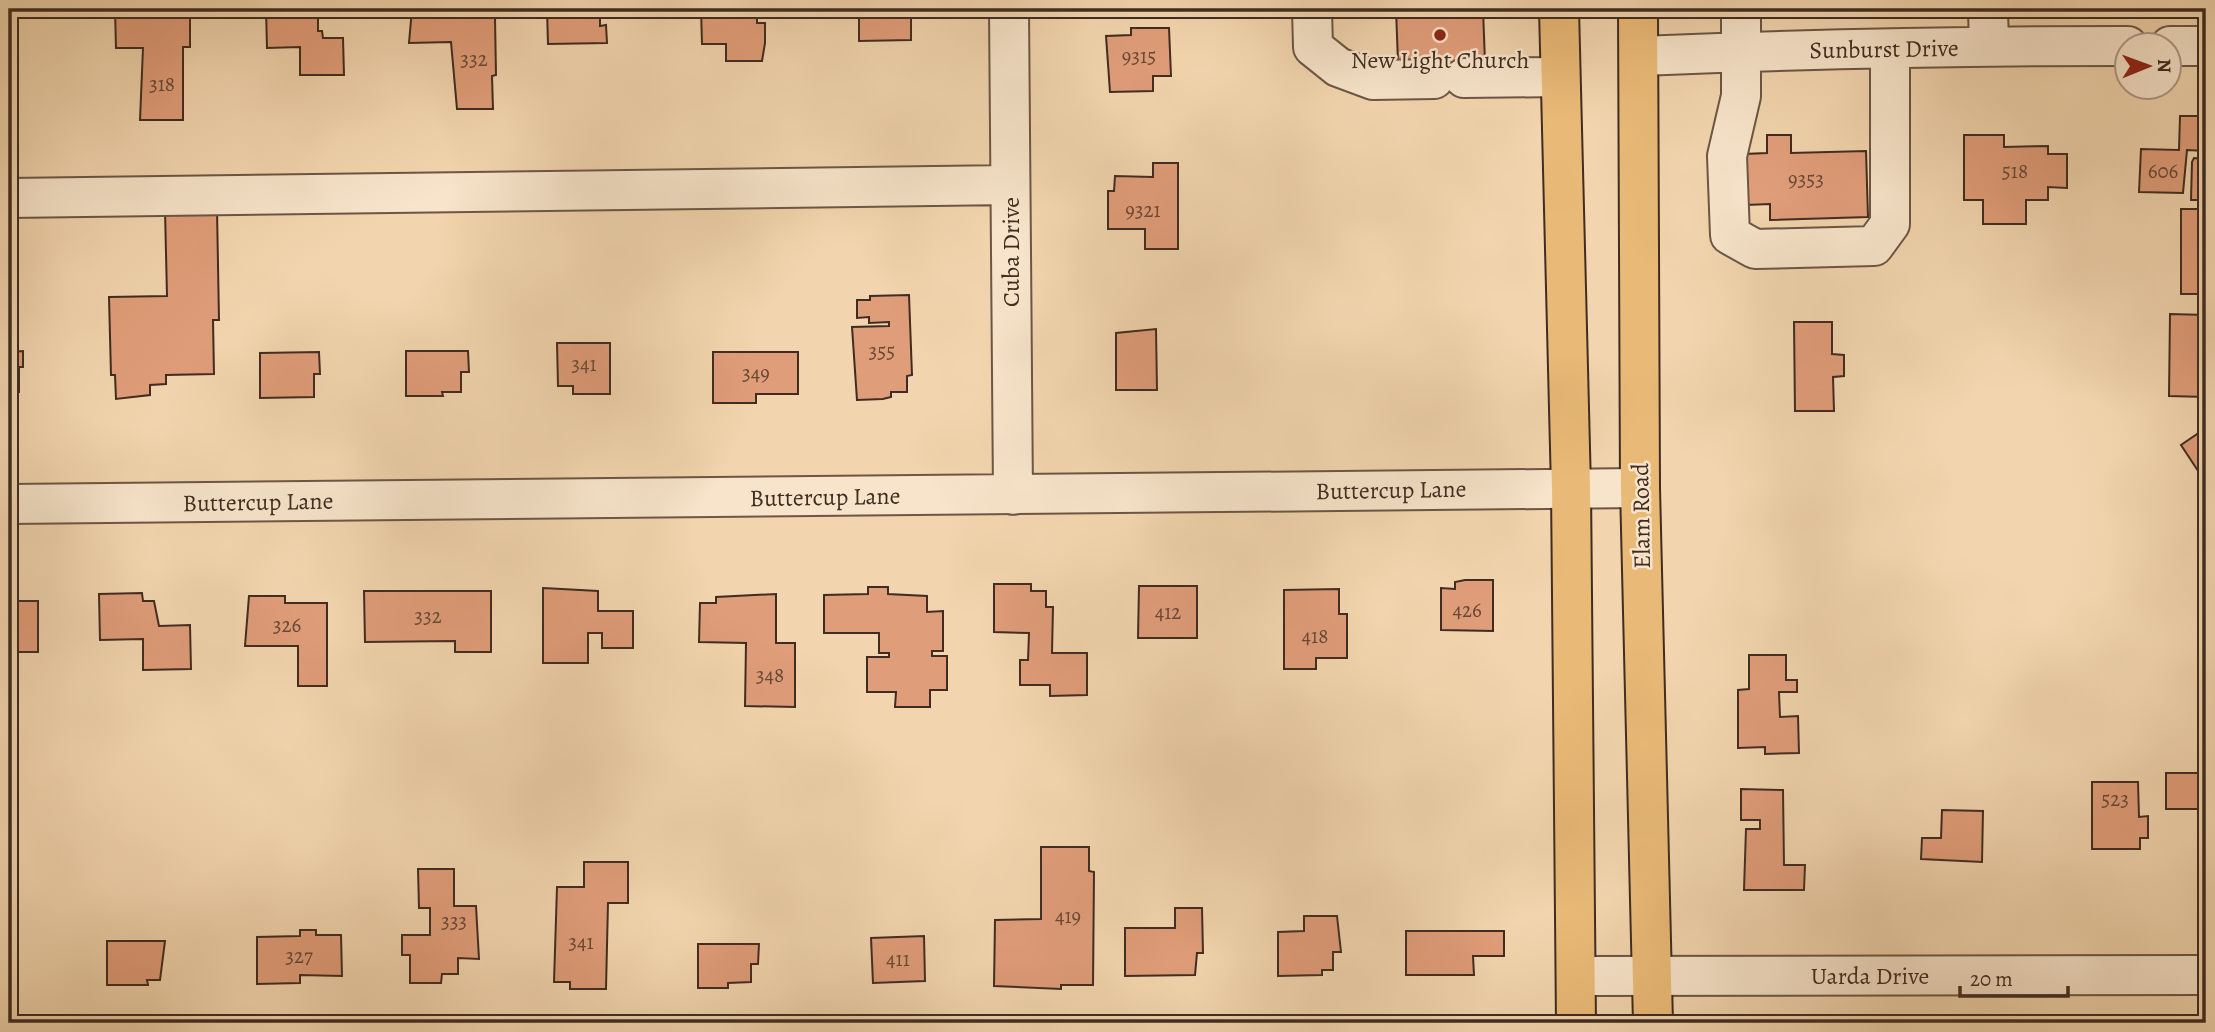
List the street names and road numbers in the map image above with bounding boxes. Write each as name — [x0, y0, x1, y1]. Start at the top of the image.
street label: Sunburst Drive — [1809, 32, 1959, 66]
street label: Cuba Drive — [995, 197, 1027, 307]
street label: Elam Road — [1624, 463, 1658, 569]
street label: Buttercup Lane — [1315, 473, 1467, 507]
street label: Buttercup Lane — [749, 480, 901, 514]
street label: Buttercup Lane — [182, 485, 334, 519]
street label: Uarda Drive — [1811, 960, 1929, 992]

